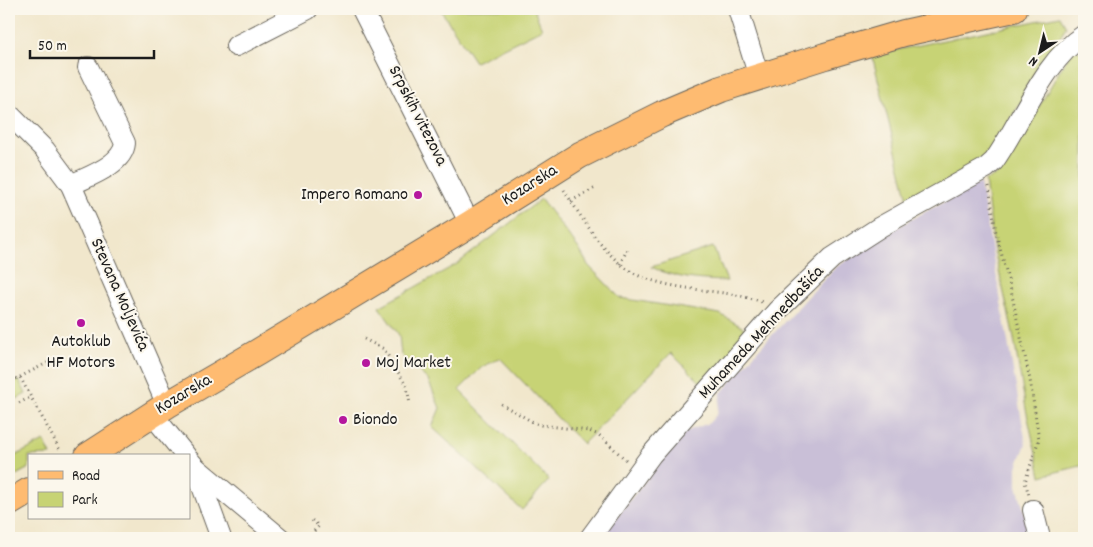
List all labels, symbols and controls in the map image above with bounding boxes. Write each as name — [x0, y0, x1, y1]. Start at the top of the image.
scale bar — [30, 28, 154, 60]
north arrow — [1016, 28, 1066, 78]
text: 50 m — [38, 36, 67, 58]
text: N — [1025, 51, 1042, 71]
street label: Srpskih vitezova — [381, 61, 453, 171]
street label: Kozarska — [497, 159, 563, 213]
place label: Impero Romano — [301, 183, 408, 208]
marker: Impero Romano — [412, 189, 424, 201]
street label: Stevana Moljevića — [83, 235, 155, 356]
street label: Muhameda Mehmedbašića — [693, 260, 831, 405]
marker: Autoklub HF Motors — [75, 317, 87, 329]
place label: Autoklub HF Motors — [47, 330, 115, 376]
place label: Moj Market — [376, 351, 451, 376]
marker: Moj Market — [360, 357, 372, 369]
street label: Kozarska — [151, 368, 217, 422]
place label: Biondo — [353, 408, 398, 433]
marker: Biondo — [337, 414, 349, 426]
legend — [28, 454, 190, 520]
text: Road — [72, 466, 100, 488]
text: Park — [72, 490, 98, 512]

